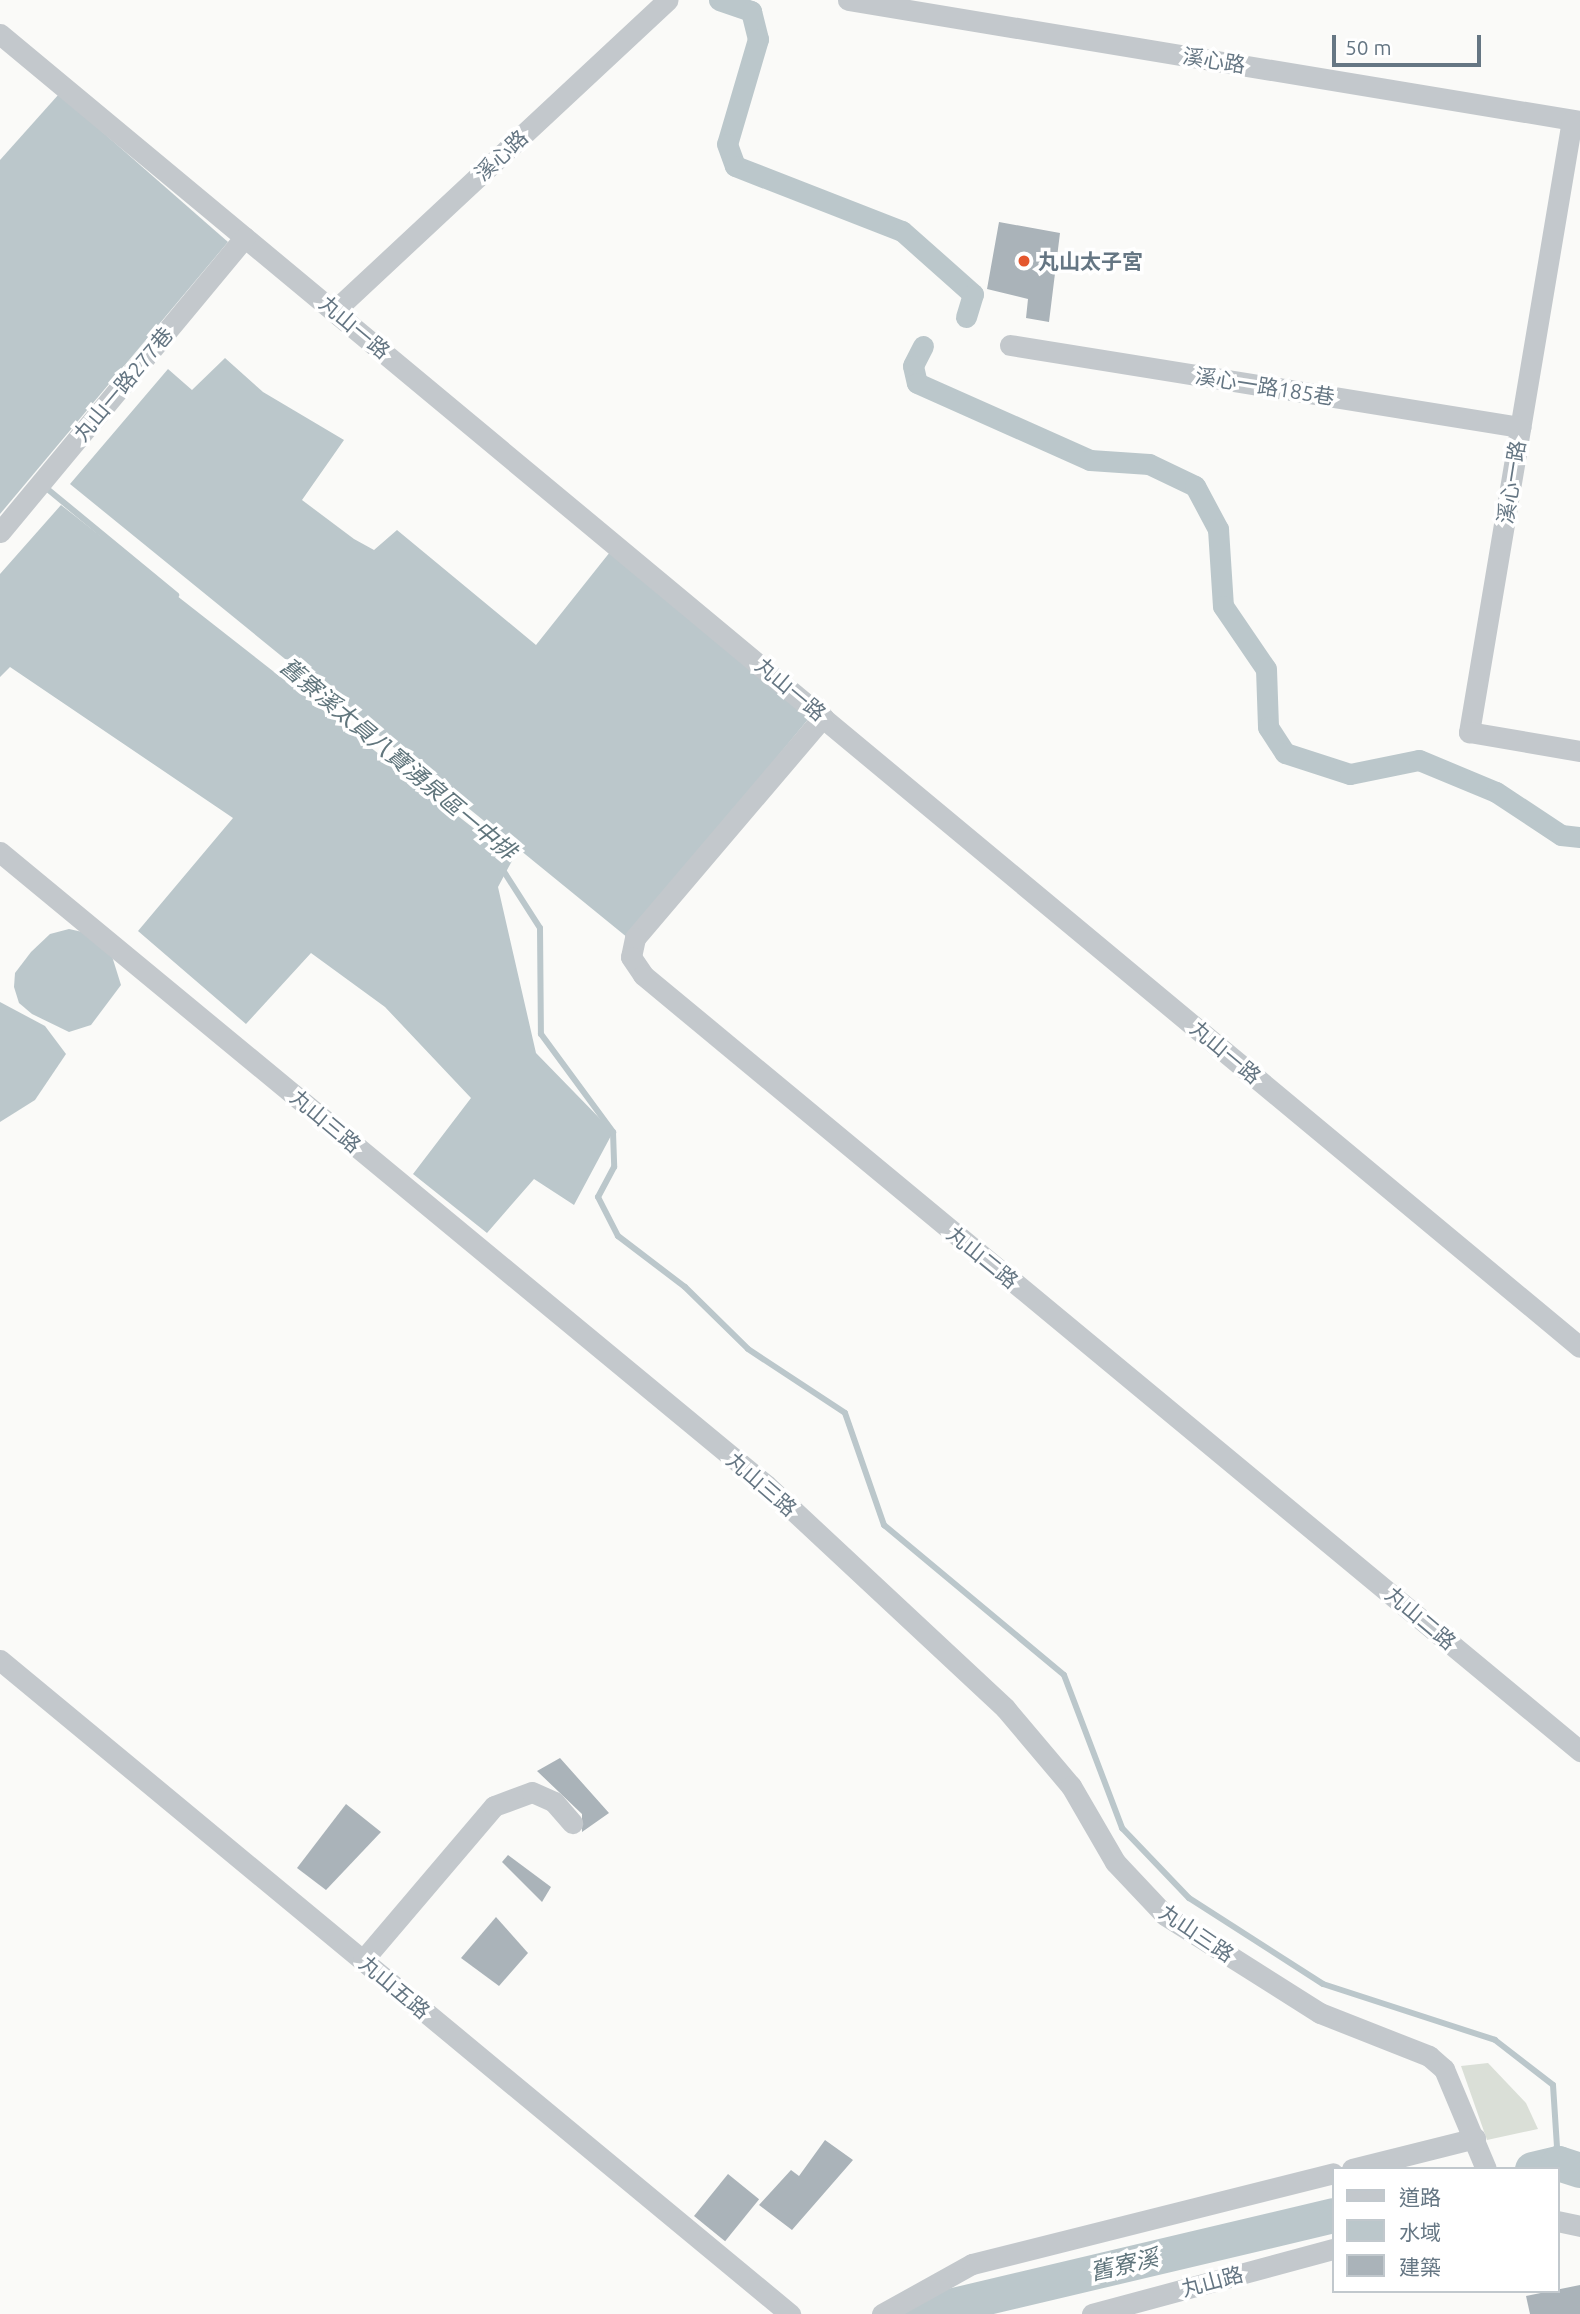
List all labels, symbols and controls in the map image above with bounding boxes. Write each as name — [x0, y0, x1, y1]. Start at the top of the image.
scale bar — [1335, 21, 1484, 65]
text: 50 m — [1345, 35, 1392, 59]
street label: 溪心路 — [1181, 43, 1247, 77]
street label: 溪心路 — [469, 124, 533, 186]
place label: 丸山太子宮 — [1038, 248, 1143, 274]
marker: 丸山太子宮 — [1016, 253, 1032, 269]
street label: 丸山一路 — [315, 290, 395, 364]
street label: 丸山一路277巷 — [68, 322, 178, 446]
street label: 溪心一路185巷 — [1194, 363, 1336, 409]
street label: 溪心一路 — [1492, 439, 1530, 525]
water label: 舊寮溪太員八寶湧泉區一中排 — [275, 652, 521, 866]
street label: 丸山一路 — [751, 652, 831, 726]
street label: 丸山一路 — [1186, 1015, 1266, 1089]
street label: 丸山三路 — [286, 1084, 366, 1158]
street label: 丸山二路 — [942, 1221, 1024, 1293]
street label: 丸山三路 — [722, 1447, 802, 1521]
street label: 丸山二路 — [1381, 1581, 1461, 1655]
street label: 丸山三路 — [1155, 1899, 1239, 1967]
street label: 丸山五路 — [355, 1950, 435, 2024]
legend — [1332, 2167, 1559, 2293]
text: 道路 — [1399, 2185, 1441, 2209]
text: 水域 — [1399, 2220, 1441, 2244]
water label: 舊寮溪 — [1087, 2244, 1161, 2286]
text: 建築 — [1399, 2255, 1441, 2279]
street label: 丸山路 — [1178, 2261, 1246, 2301]

